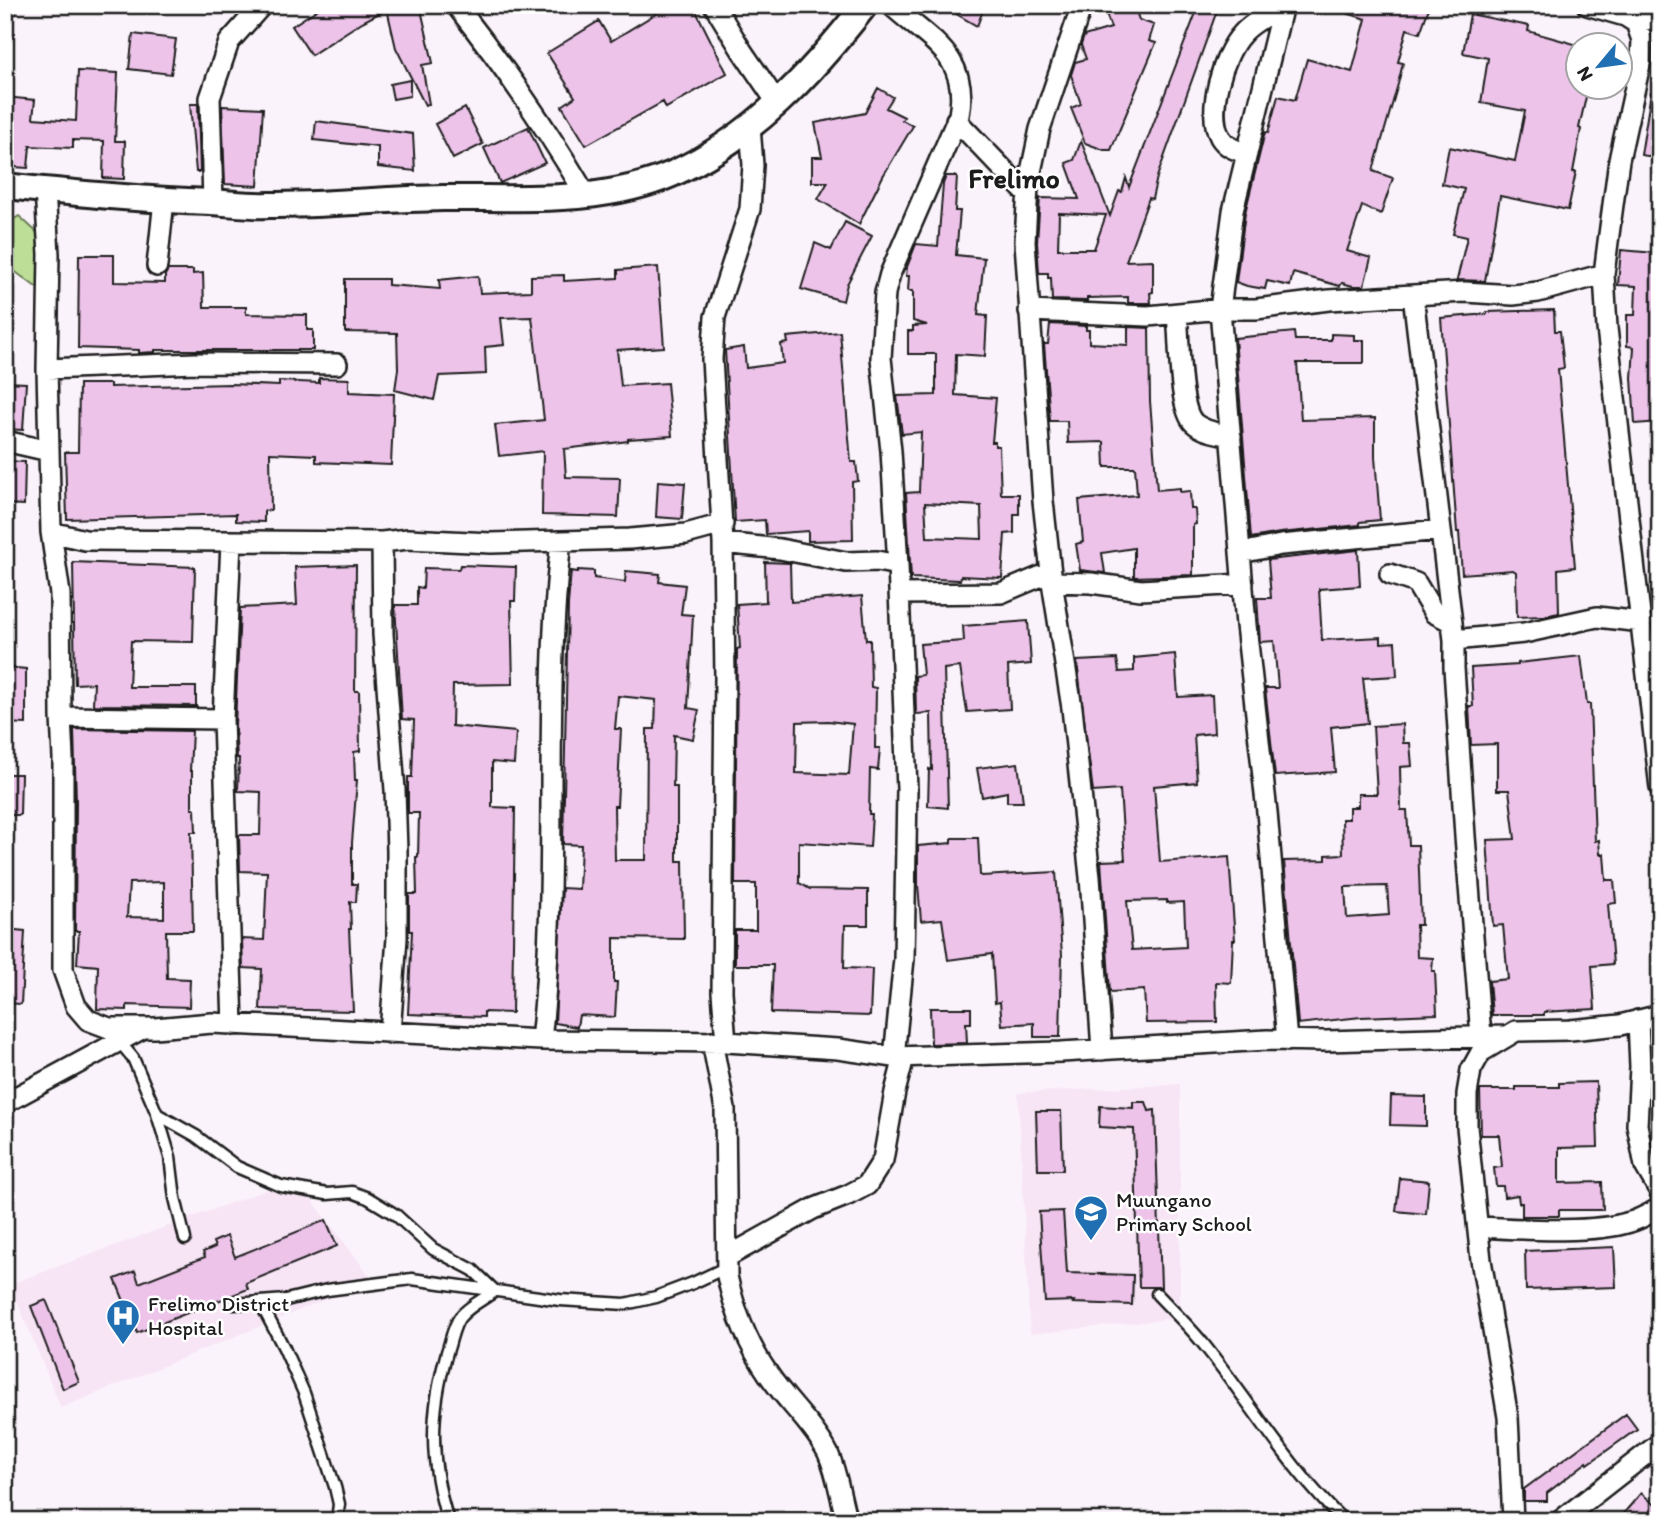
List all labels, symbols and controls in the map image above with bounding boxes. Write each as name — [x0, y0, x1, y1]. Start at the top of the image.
north arrow — [1564, 32, 1634, 102]
text: N — [1571, 63, 1598, 85]
district label: Frelimo — [968, 161, 1060, 195]
place label: Muungano Primary School — [1116, 1187, 1252, 1236]
school or university icon: Muungano Primary School — [1072, 1193, 1110, 1242]
place label: Frelimo District Hospital — [148, 1291, 289, 1340]
hospital icon: Frelimo District Hospital — [104, 1297, 142, 1346]

